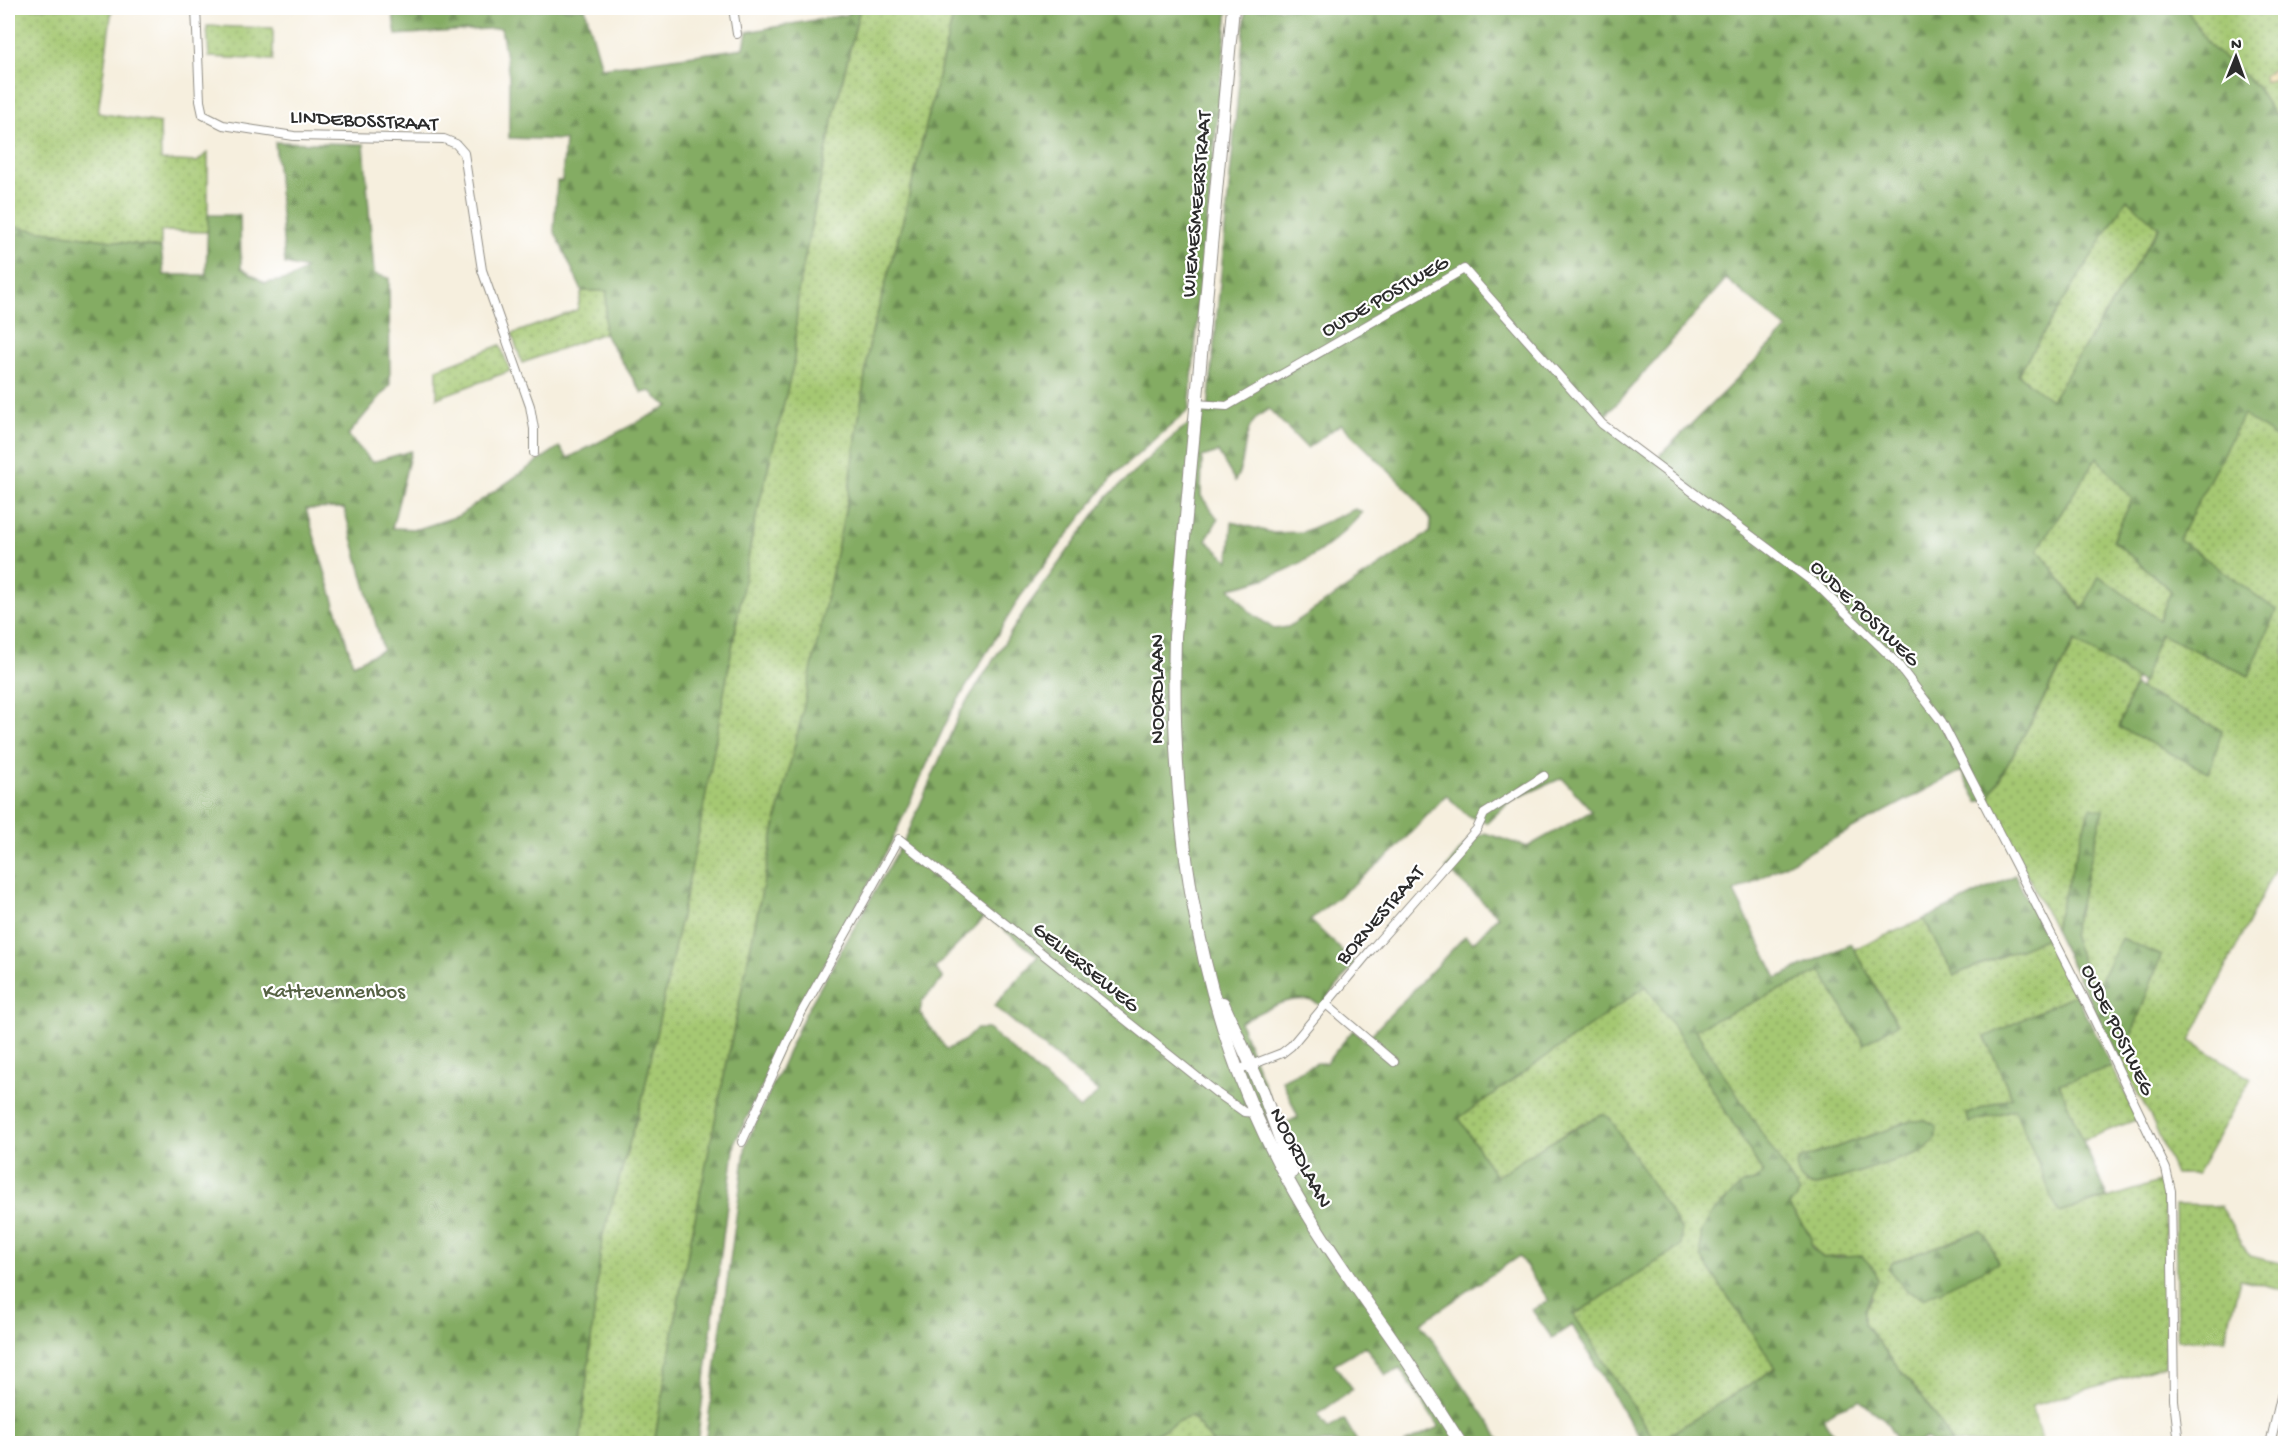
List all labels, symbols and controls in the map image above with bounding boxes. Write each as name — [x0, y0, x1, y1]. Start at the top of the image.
north arrow — [2206, 27, 2266, 87]
text: N — [2231, 36, 2242, 55]
street label: LINDEBOSSTRAAT — [289, 106, 439, 139]
street label: WIEMESMEERSTRAAT — [1178, 109, 1219, 298]
street label: OUDE POSTWEG — [1318, 251, 1454, 345]
street label: OUDE POSTWEG — [1804, 556, 1924, 674]
street label: NOORDLAAN — [1147, 634, 1172, 744]
street label: BORNESTRAAT — [1331, 861, 1432, 972]
street label: GELIERSEWEG — [1026, 918, 1144, 1020]
street label: OUDE POSTWEG — [2073, 961, 2159, 1101]
park label: Kattevennenbos — [263, 981, 406, 1006]
street label: NOORDLAAN — [1262, 1104, 1336, 1213]

